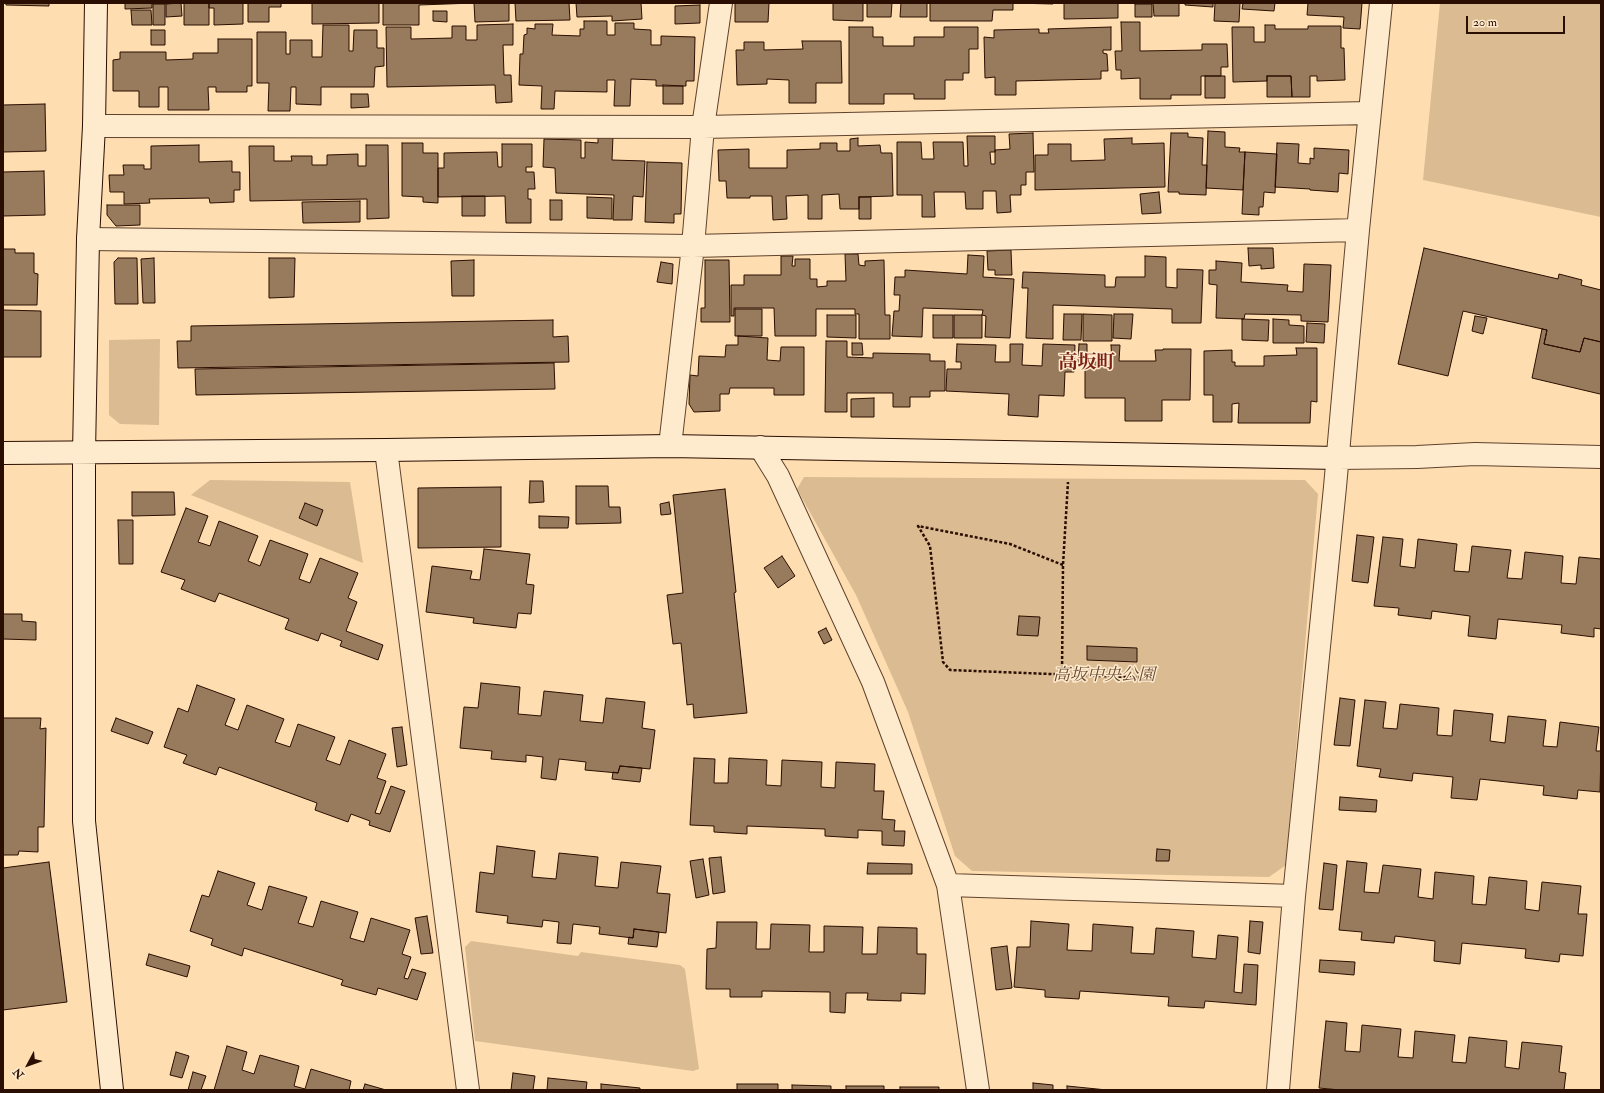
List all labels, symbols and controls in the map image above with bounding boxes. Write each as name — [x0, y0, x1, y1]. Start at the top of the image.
scale bar — [1468, 8, 1567, 34]
text: 20 m — [1473, 15, 1497, 30]
district label: 高坂町 — [1059, 353, 1115, 375]
park label: 高坂中央公園 — [1053, 666, 1155, 686]
north arrow — [8, 1045, 48, 1085]
text: N — [10, 1065, 27, 1081]

